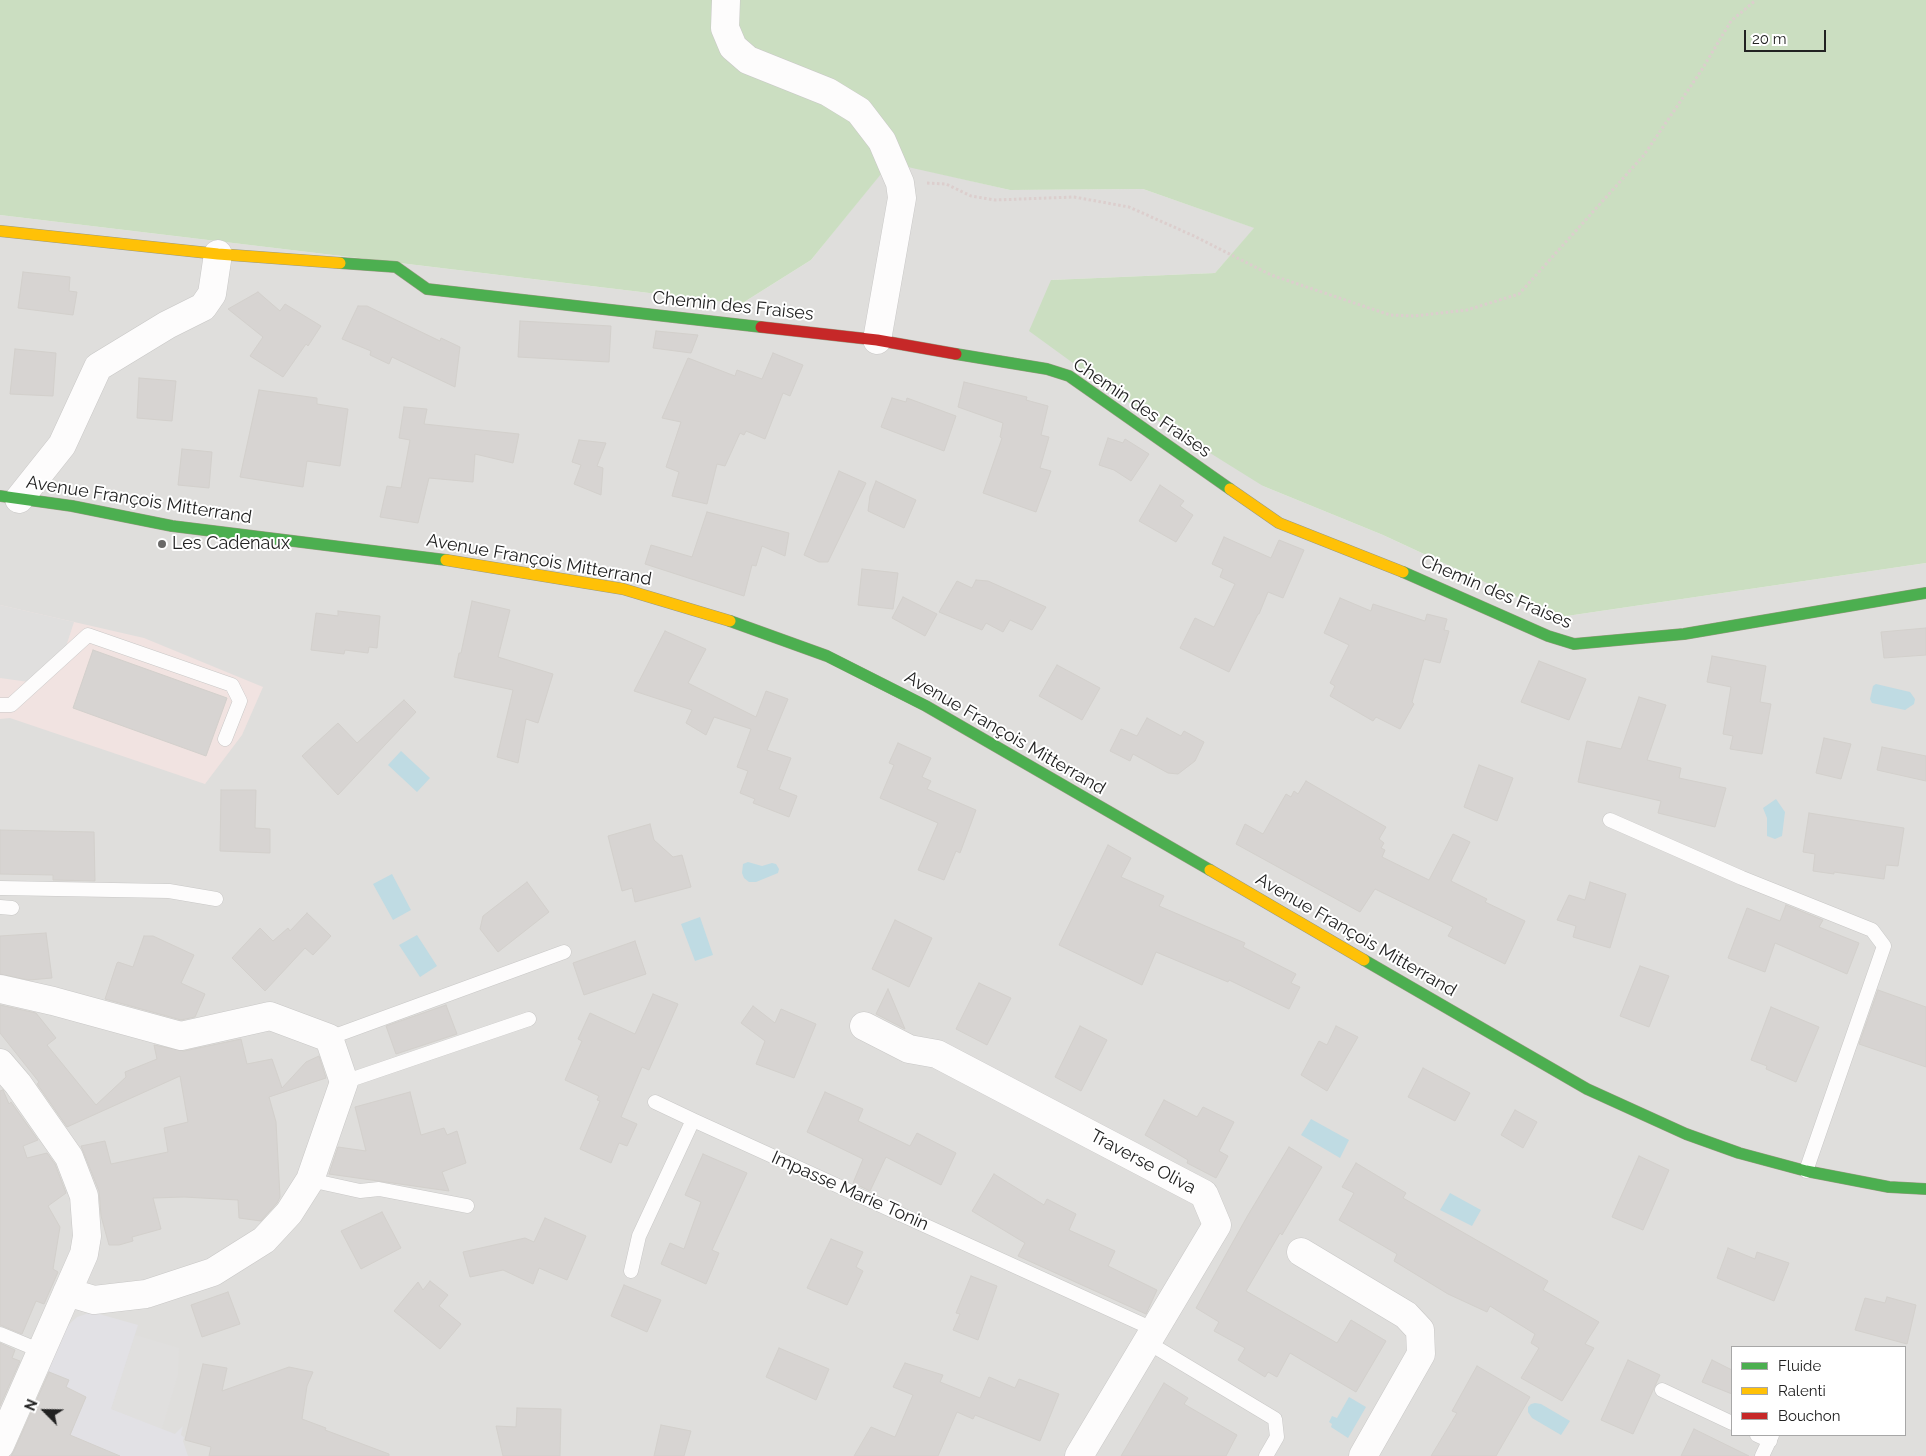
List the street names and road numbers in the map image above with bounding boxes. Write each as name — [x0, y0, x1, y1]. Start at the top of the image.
street label: Chemin des Fraises — [651, 287, 815, 325]
street label: Chemin des Fraises — [1069, 354, 1215, 462]
street label: Avenue François Mitterrand — [25, 471, 253, 529]
street label: Avenue François Mitterrand — [425, 530, 653, 590]
street label: Chemin des Fraises — [1417, 550, 1575, 634]
street label: Avenue François Mitterrand — [901, 667, 1109, 799]
street label: Avenue François Mitterrand — [1252, 869, 1460, 1001]
street label: Traverse Oliva — [1086, 1125, 1200, 1199]
street label: Impasse Marie Tonin — [768, 1147, 932, 1235]

